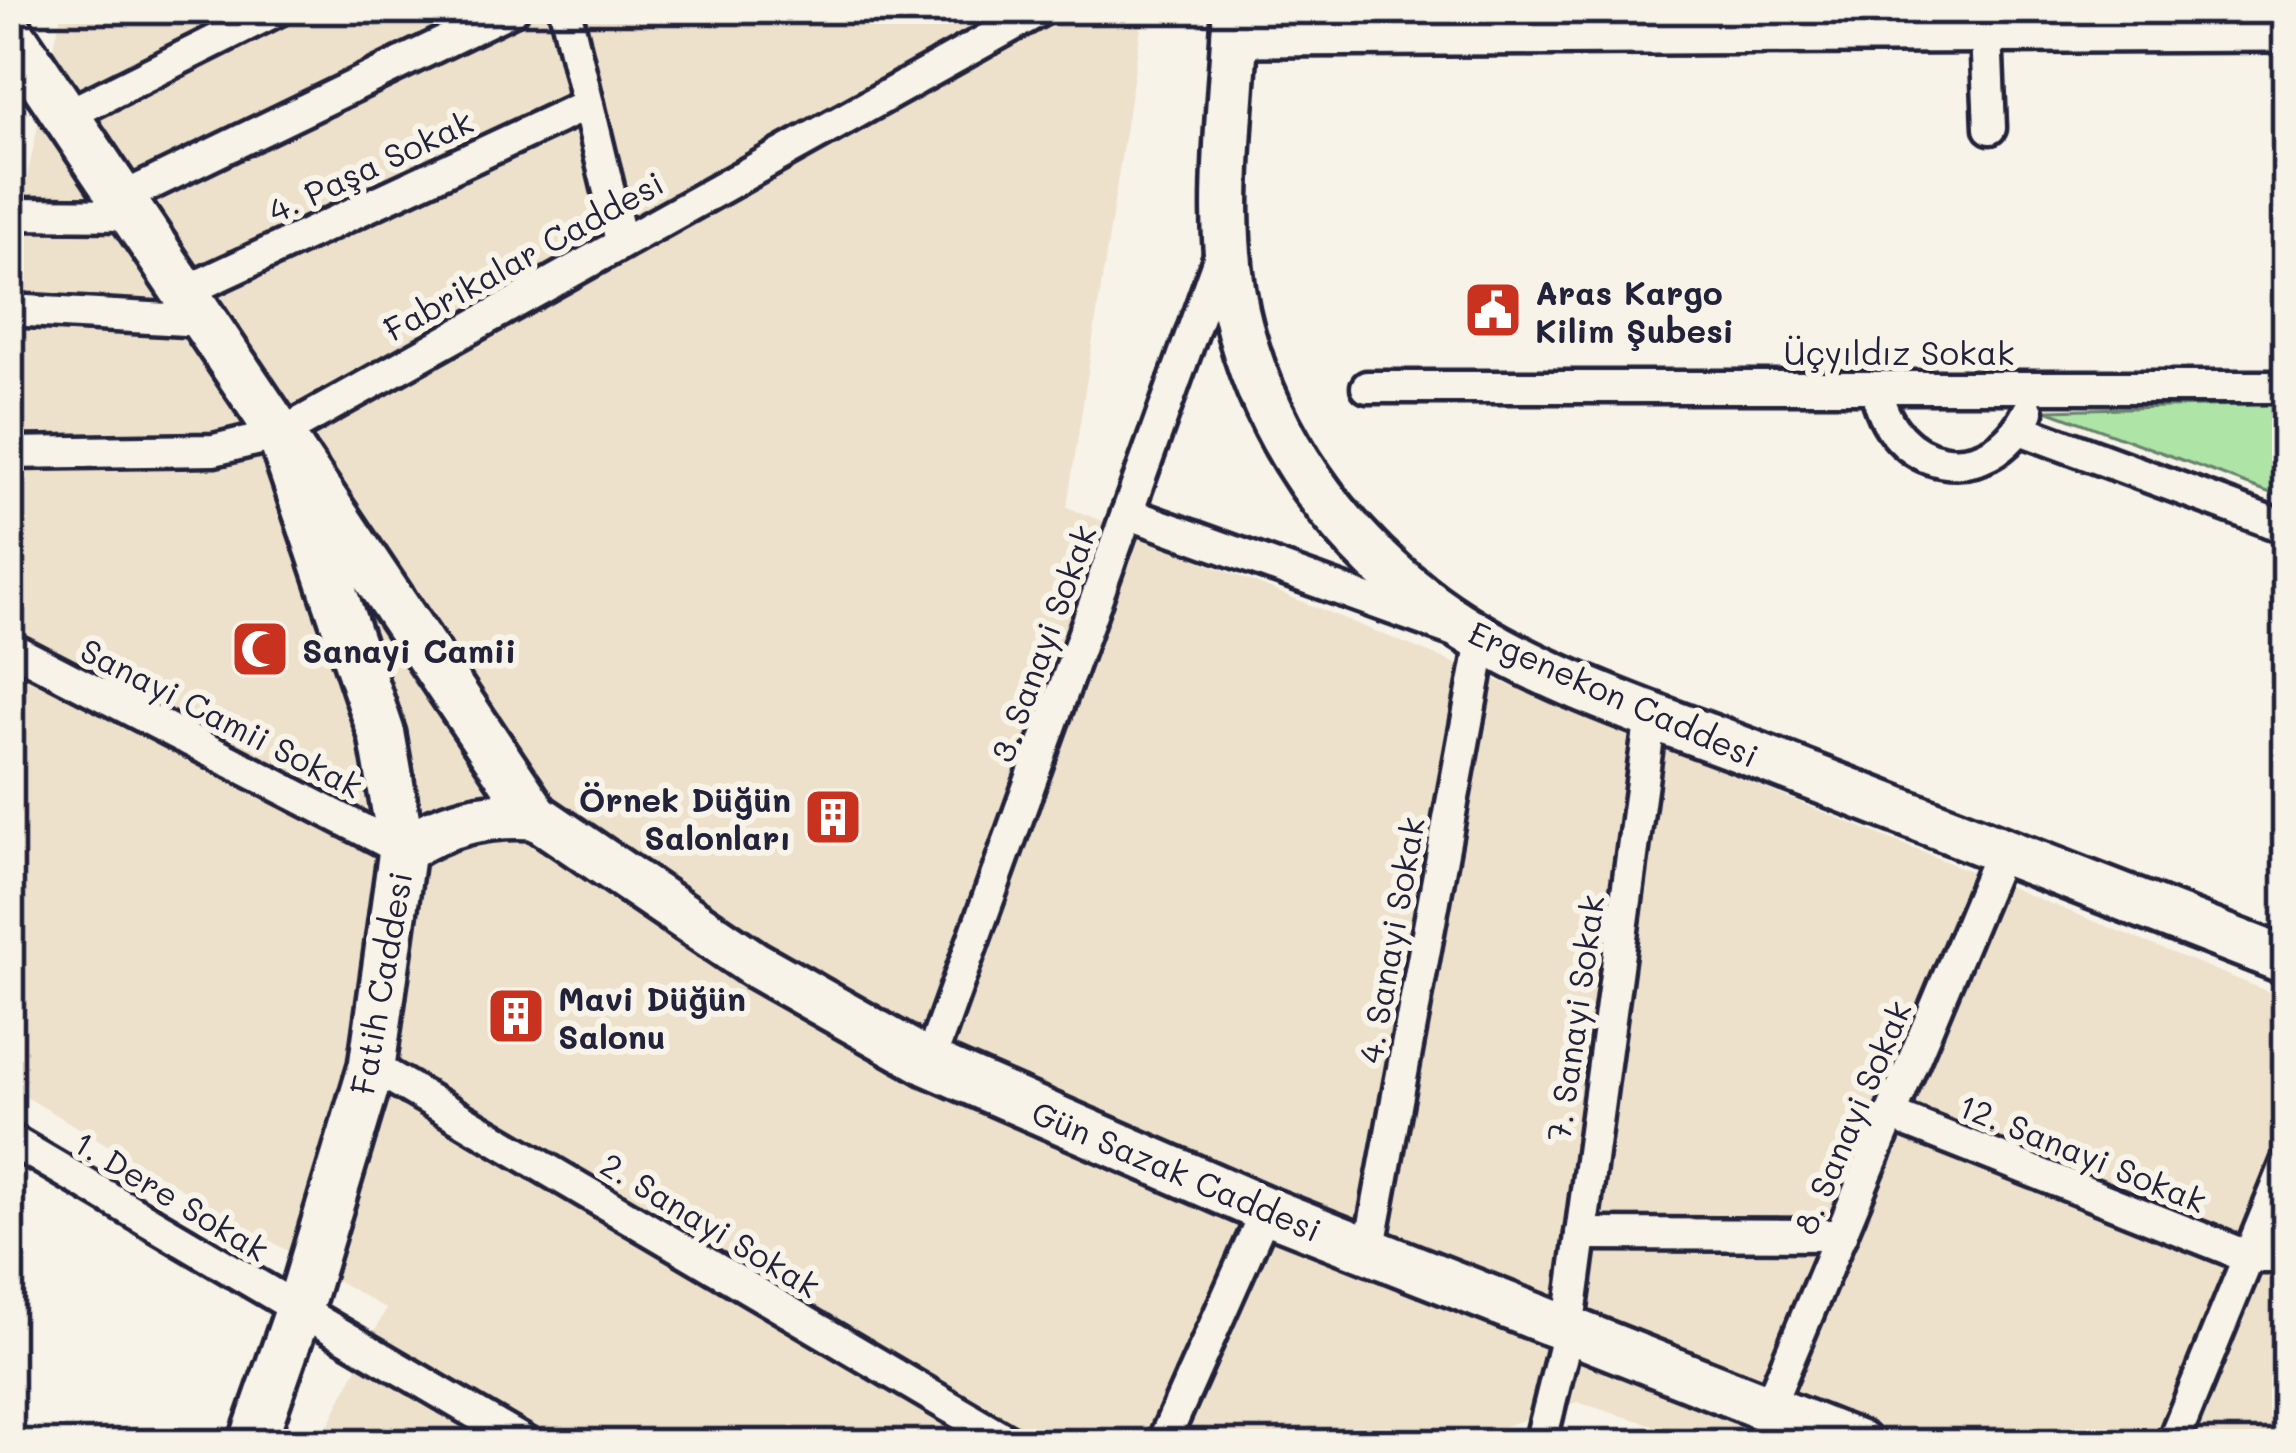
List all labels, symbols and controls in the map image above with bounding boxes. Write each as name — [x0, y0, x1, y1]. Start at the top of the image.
street label: 4. Paşa Sokak — [261, 99, 479, 231]
street label: Fabrikalar Caddesi — [376, 160, 670, 350]
place label: Aras Kargo Kilim Şubesi — [1535, 270, 1734, 351]
public building icon: Aras Kargo Kilim Şubesi — [1462, 279, 1524, 341]
street label: Üçyıldız Sokak — [1783, 330, 2015, 374]
street label: 3. Sanayi Sokak — [979, 519, 1106, 768]
street label: Ergenekon Caddesi — [1463, 610, 1765, 776]
mosque icon: Sanayi Camii — [229, 618, 291, 680]
street label: Sanayi Camii Sokak — [73, 627, 370, 808]
place label: Sanayi Camii — [302, 628, 516, 672]
place label: Örnek Düğün Salonları — [579, 777, 791, 858]
building icon: Örnek Düğün Salonları — [802, 786, 864, 848]
street label: 4. Sanayi Sokak — [1347, 813, 1434, 1067]
street label: Fatih Caddesi — [339, 868, 421, 1098]
street label: 7. Sanayi Sokak — [1535, 892, 1614, 1144]
place label: Mavi Düğün Salonu — [558, 976, 746, 1057]
building icon: Mavi Düğün Salonu — [485, 985, 547, 1047]
street label: 8. Sanayi Sokak — [1782, 994, 1921, 1241]
street label: 12. Sanayi Sokak — [1953, 1083, 2213, 1222]
street label: Gün Sazak Caddesi — [1026, 1090, 1328, 1250]
street label: 1. Dere Sokak — [67, 1120, 277, 1270]
street label: 2. Sanayi Sokak — [593, 1142, 829, 1307]

